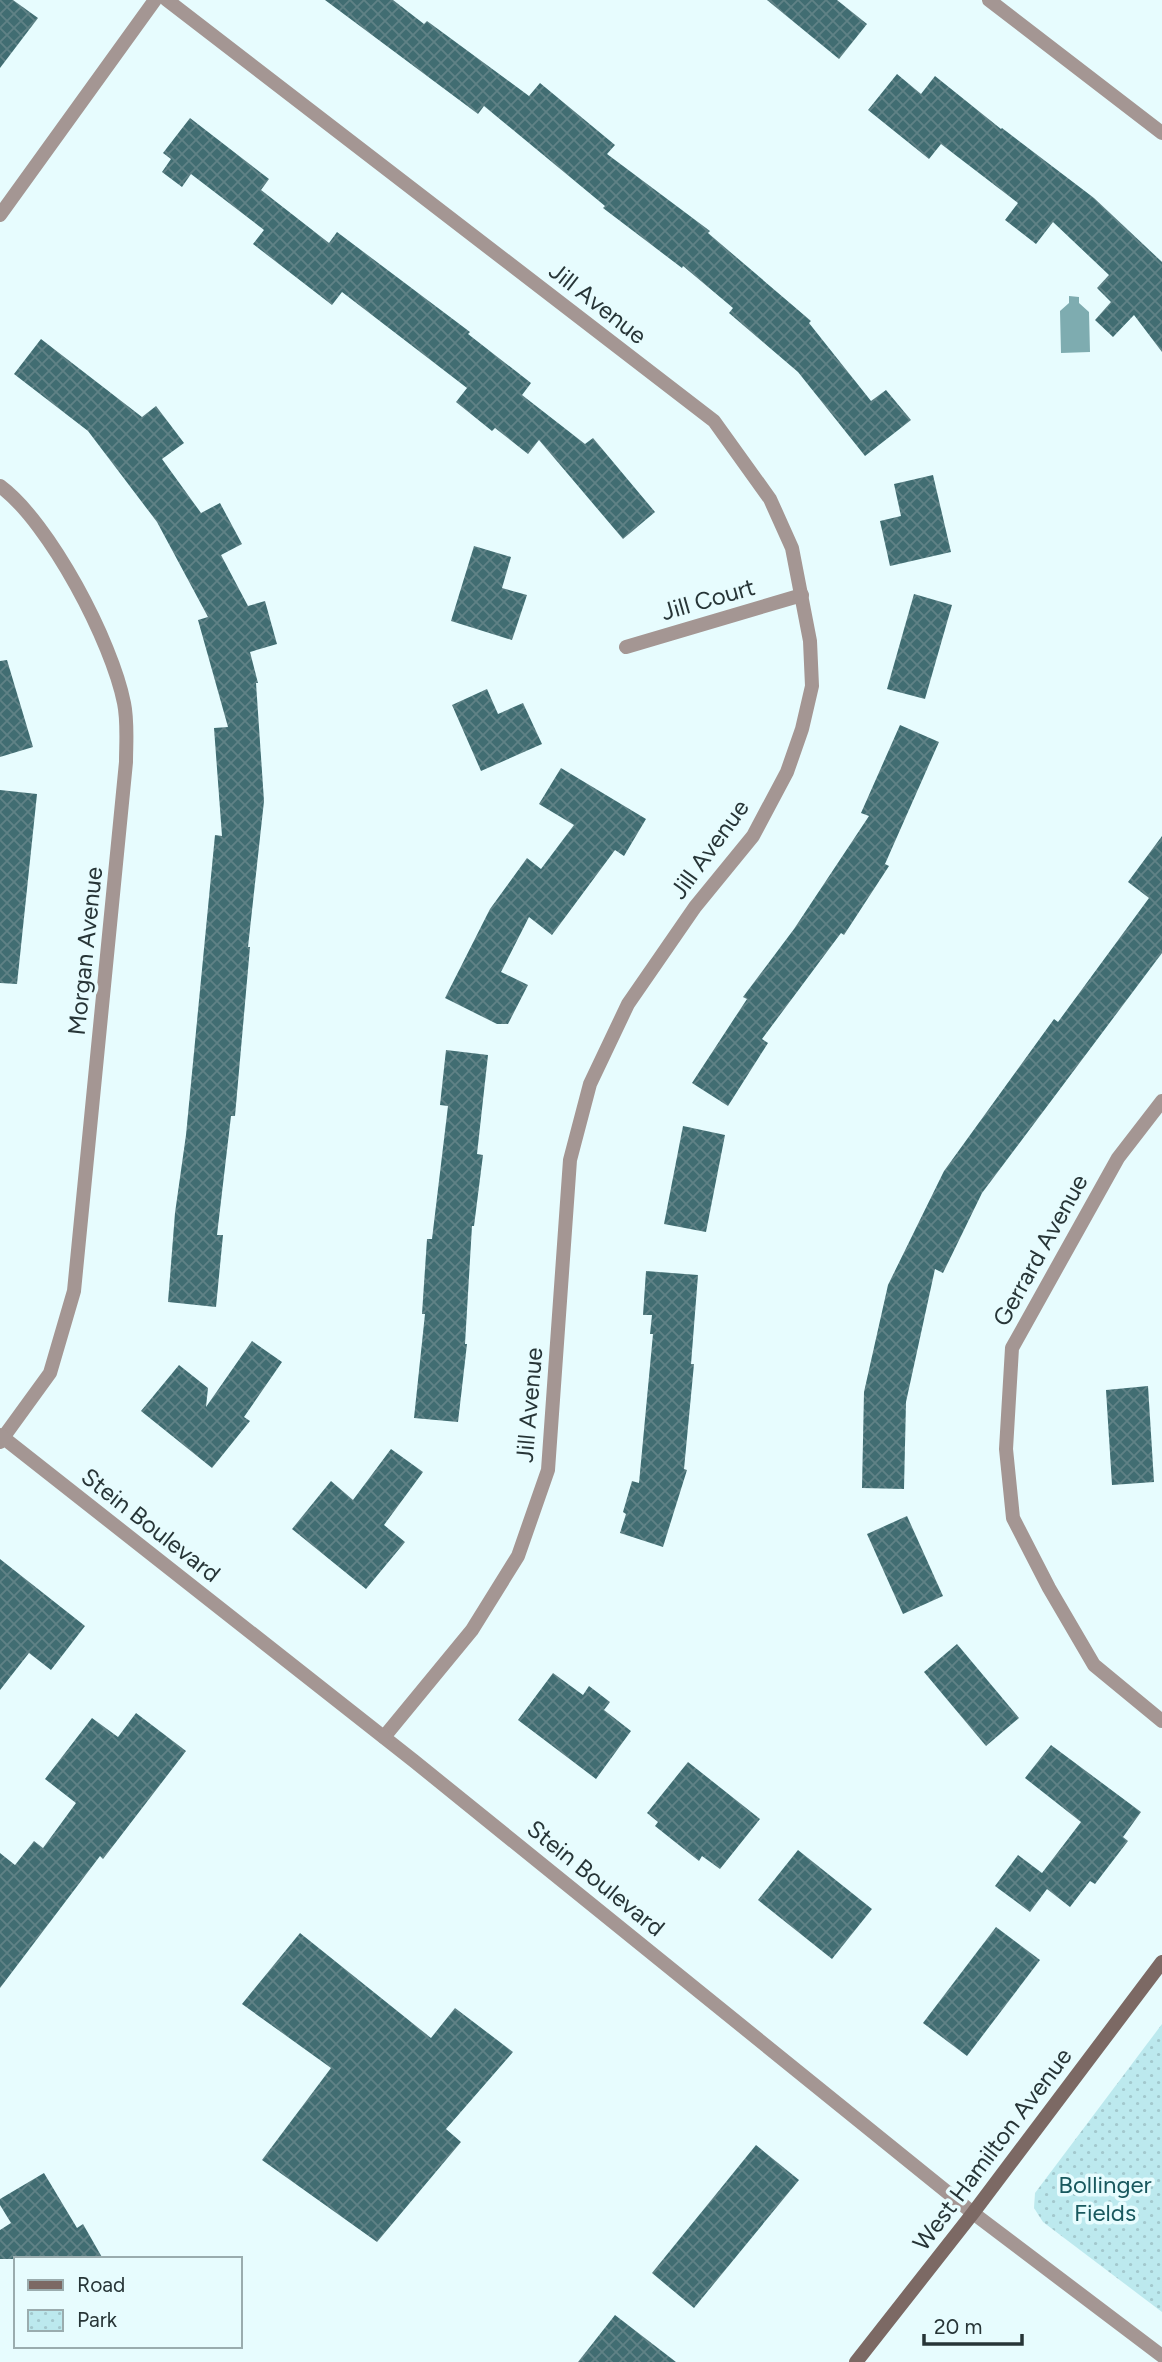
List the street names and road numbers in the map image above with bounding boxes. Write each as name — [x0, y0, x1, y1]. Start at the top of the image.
street label: Jill Avenue — [544, 256, 652, 350]
street label: Jill Court — [658, 572, 758, 626]
street label: Jill Avenue — [663, 794, 755, 904]
street label: Morgan Avenue — [62, 865, 108, 1037]
street label: Gerrard Avenue — [986, 1169, 1094, 1331]
street label: Jill Avenue — [510, 1346, 548, 1464]
street label: Stein Boulevard — [76, 1462, 226, 1588]
street label: Stein Boulevard — [521, 1814, 671, 1942]
street label: West Hamilton Avenue — [906, 2042, 1078, 2256]

